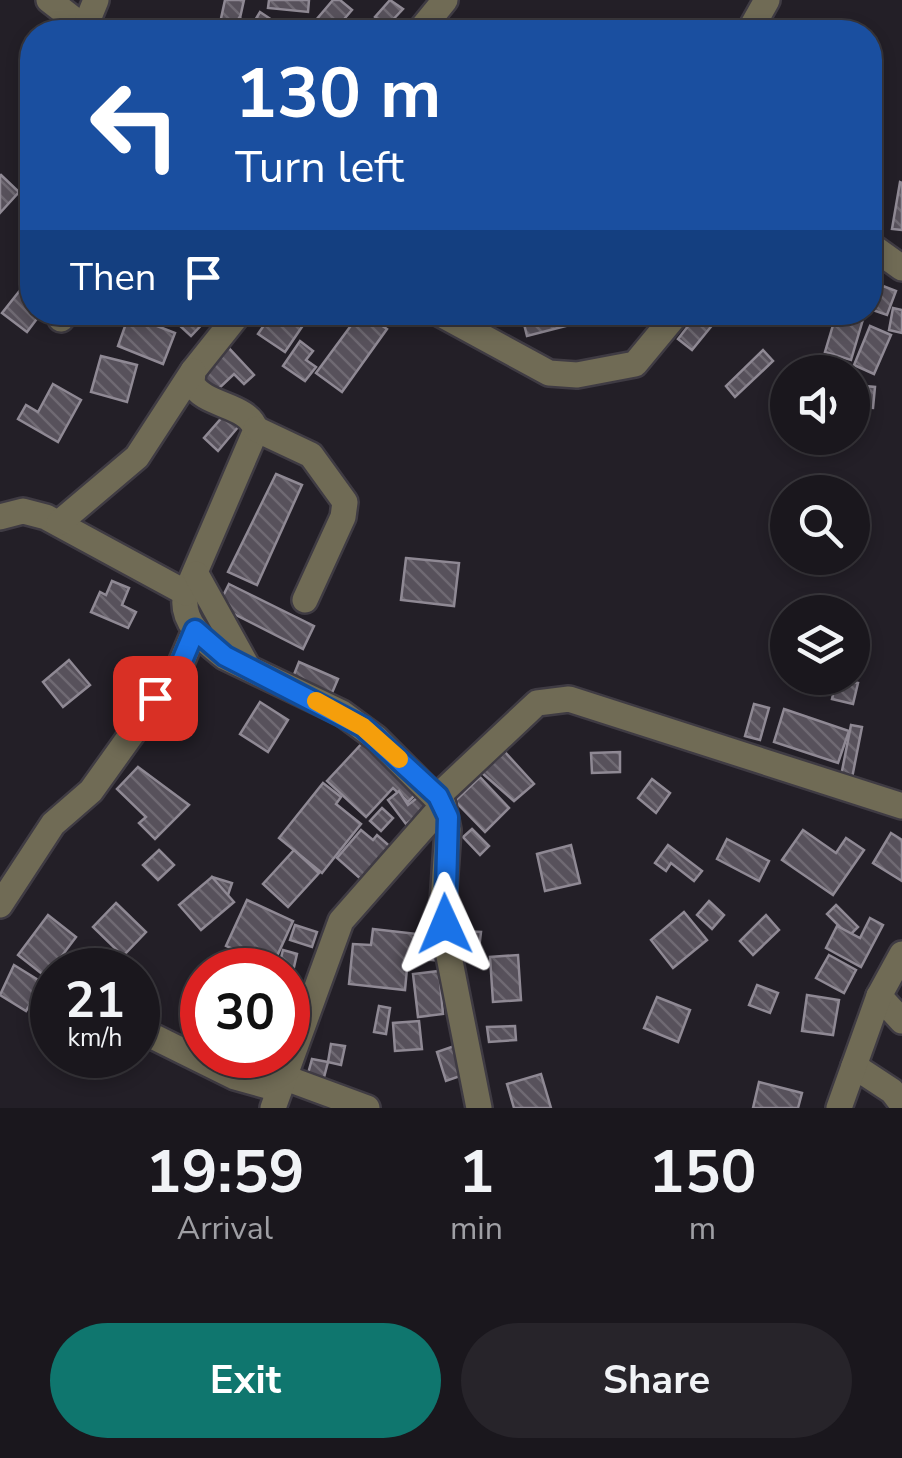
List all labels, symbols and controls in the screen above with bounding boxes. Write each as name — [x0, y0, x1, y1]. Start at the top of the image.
text: 130 m — [235, 46, 441, 142]
icon: left — [70, 60, 200, 190]
text: Turn left — [235, 137, 404, 198]
icon: arrive — [176, 250, 231, 305]
text: Then — [70, 252, 156, 303]
map controls — [770, 355, 870, 695]
button: sound — [770, 355, 870, 455]
button: search — [770, 475, 870, 575]
button: layers — [770, 595, 870, 695]
pin — [113, 656, 198, 741]
icon: arrive — [128, 671, 183, 726]
position arrow — [393, 872, 497, 976]
speed limit sign: 30 — [180, 948, 310, 1078]
text: 21 — [65, 966, 125, 1035]
text: km/h — [67, 1021, 123, 1055]
text: 19:59 — [146, 1131, 304, 1213]
text: 1 — [458, 1131, 494, 1213]
text: 150 — [648, 1131, 756, 1213]
text: Arrival — [177, 1207, 273, 1250]
text: min — [450, 1207, 503, 1250]
text: m — [689, 1207, 716, 1250]
button: Exit — [50, 1323, 441, 1438]
button: Share — [461, 1323, 852, 1438]

